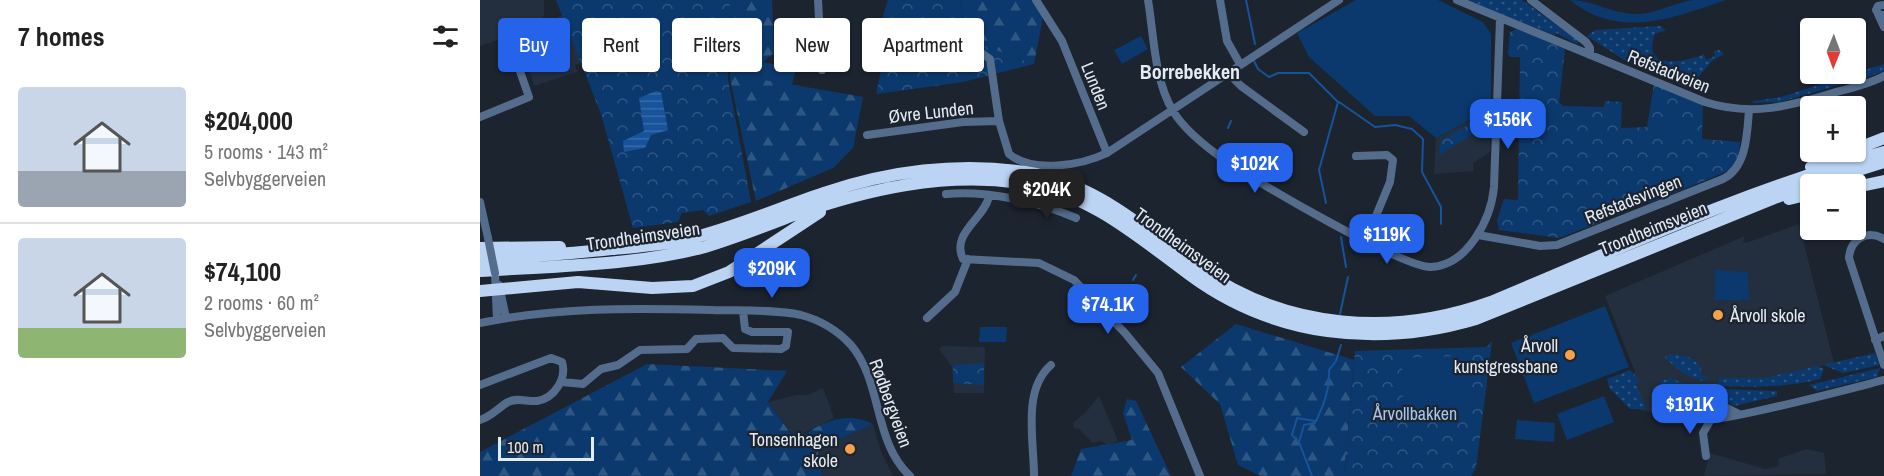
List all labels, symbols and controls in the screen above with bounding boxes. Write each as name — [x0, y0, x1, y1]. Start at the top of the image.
chip: Buy — [498, 18, 570, 72]
chip: Rent — [582, 18, 660, 72]
chip: Filters — [672, 18, 762, 72]
chip: New — [774, 18, 850, 72]
chip: Apartment — [862, 18, 984, 72]
north arrow — [1800, 18, 1866, 84]
map controls — [1800, 18, 1866, 240]
text: 7 homes — [18, 19, 105, 54]
icon: filters — [429, 20, 462, 53]
street label: Refstadveien — [1624, 43, 1714, 99]
street label: Lunden — [1075, 58, 1117, 114]
district label: Borrebekken — [1140, 58, 1240, 85]
street label: Øvre Lunden — [887, 95, 975, 129]
button: + — [1800, 96, 1866, 162]
pin: $156K — [1466, 99, 1550, 150]
text: $204,000 — [204, 103, 293, 138]
text: $156K — [1484, 105, 1532, 132]
icon: home — [66, 111, 138, 183]
text: 5 rooms · 143 m² — [204, 138, 328, 165]
pin: $102K — [1213, 143, 1297, 194]
text: $102K — [1231, 149, 1279, 176]
text: Selvbyggerveien — [204, 165, 326, 192]
street label: Refstadsvingen — [1581, 168, 1685, 230]
pin: $204K — [1005, 169, 1089, 220]
button: − — [1800, 174, 1866, 240]
text: $204K — [1023, 175, 1071, 202]
street label: Trondheimsveien — [1595, 195, 1711, 261]
street label: Trondheimsveien — [1129, 201, 1237, 289]
pin: $119K — [1345, 214, 1429, 265]
street label: Trondheimsveien — [585, 216, 701, 256]
text: $119K — [1363, 220, 1411, 247]
pin: $209K — [730, 248, 814, 299]
text: $74,100 — [204, 254, 281, 289]
text: $209K — [748, 254, 796, 281]
icon: home — [66, 262, 138, 334]
pin: $74.1K — [1059, 284, 1157, 335]
text: 2 rooms · 60 m² — [204, 289, 319, 316]
text: $74.1K — [1082, 290, 1134, 317]
place label: Årvoll skole — [1729, 303, 1805, 328]
marker: Årvoll skole — [1711, 308, 1725, 322]
text: Selvbyggerveien — [204, 316, 326, 343]
place label: Årvoll kunstgressbane — [1454, 333, 1558, 379]
marker: Årvoll kunstgressbane — [1563, 348, 1577, 362]
street label: Rødbergveien — [863, 355, 919, 451]
pin: $191K — [1648, 384, 1732, 435]
text: $191K — [1666, 390, 1714, 417]
park label: Årvollbakken — [1372, 401, 1457, 426]
place label: Tonsenhagen skole — [749, 427, 838, 473]
scale bar — [498, 434, 594, 462]
text: 100 m — [507, 436, 543, 458]
marker: Tonsenhagen skole — [843, 442, 857, 456]

